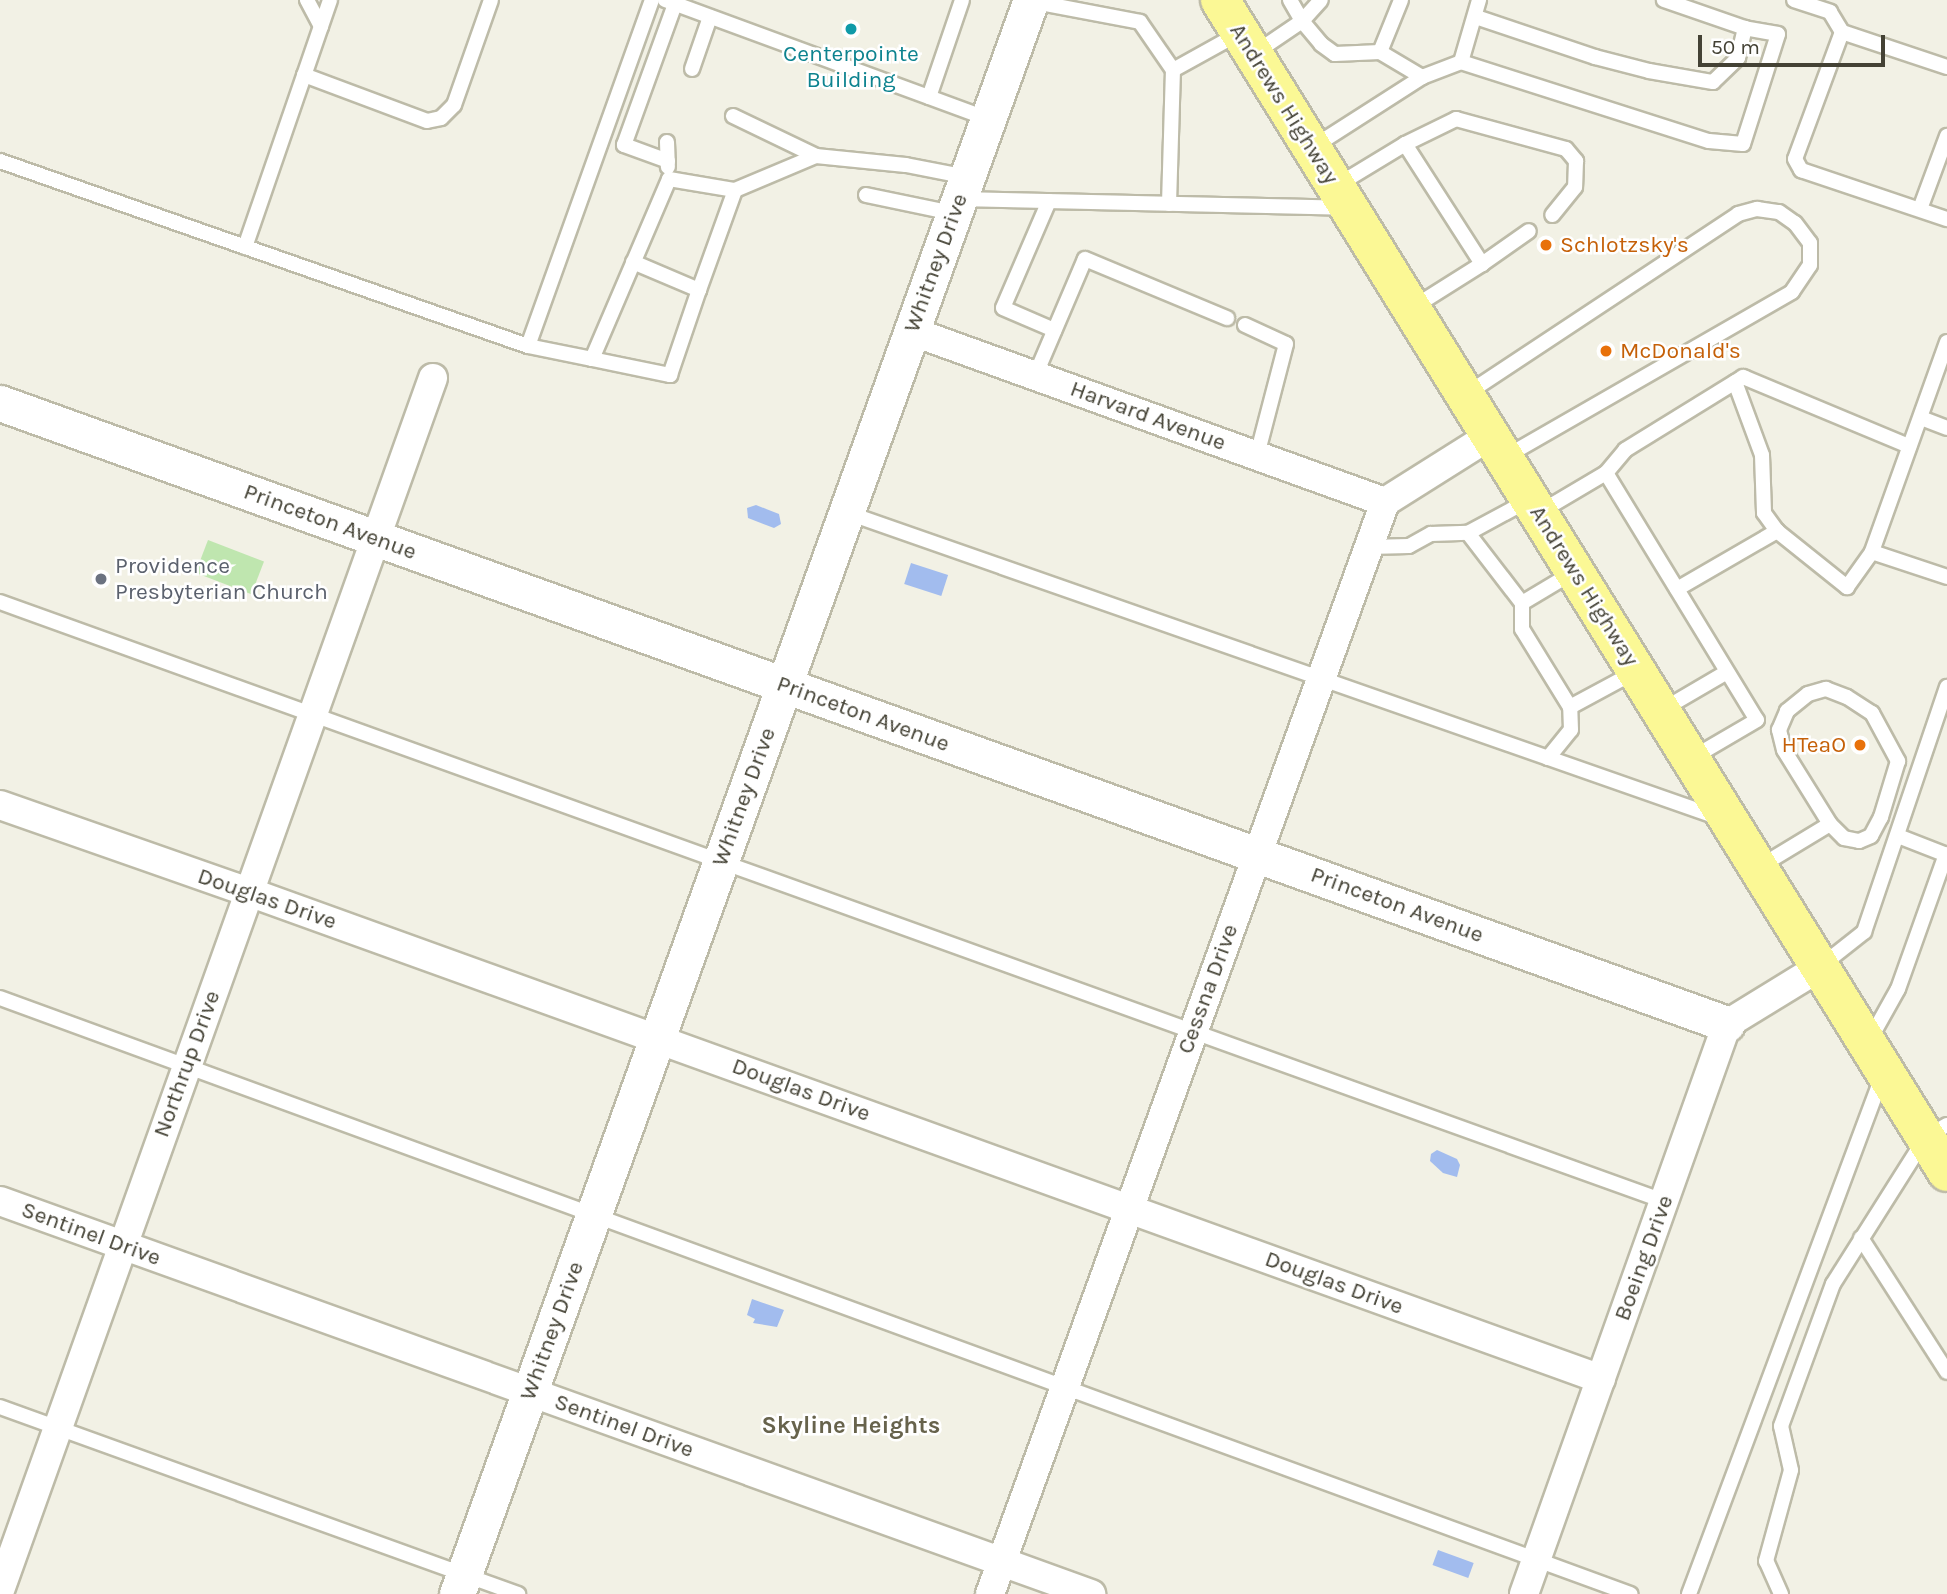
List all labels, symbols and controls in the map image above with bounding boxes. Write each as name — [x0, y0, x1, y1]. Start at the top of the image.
street label: Andrews Highway — [1223, 19, 1345, 189]
marker: Centerpointe Building — [843, 21, 859, 37]
scale bar — [1702, 21, 1889, 65]
text: 50 m — [1711, 35, 1760, 59]
place label: Centerpointe Building — [783, 40, 919, 94]
street label: Whitney Drive — [898, 190, 974, 336]
place label: Schlotzsky's — [1560, 231, 1689, 259]
marker: Schlotzsky's — [1538, 237, 1554, 253]
place label: McDonald's — [1620, 337, 1741, 365]
marker: McDonald's — [1598, 343, 1614, 359]
street label: Harvard Avenue — [1066, 375, 1230, 457]
street label: Princeton Avenue — [240, 478, 420, 566]
street label: Andrews Highway — [1523, 501, 1645, 671]
place label: Providence Presbyterian Church — [115, 552, 328, 606]
marker: Providence Presbyterian Church — [93, 571, 109, 587]
street label: Princeton Avenue — [773, 670, 953, 758]
street label: Whitney Drive — [706, 724, 782, 870]
place label: HTeaO — [1782, 731, 1846, 759]
marker: HTeaO — [1852, 737, 1868, 753]
street label: Princeton Avenue — [1307, 861, 1487, 949]
street label: Douglas Drive — [194, 862, 340, 936]
street label: Cessna Drive — [1172, 920, 1244, 1058]
street label: Northrup Drive — [148, 987, 226, 1141]
street label: Douglas Drive — [728, 1052, 874, 1128]
street label: Boeing Drive — [1609, 1191, 1679, 1325]
street label: Sentinel Drive — [17, 1196, 165, 1272]
street label: Douglas Drive — [1261, 1245, 1407, 1321]
street label: Whitney Drive — [514, 1258, 590, 1404]
street label: Sentinel Drive — [550, 1388, 698, 1464]
district label: Skyline Heights — [762, 1412, 940, 1440]

